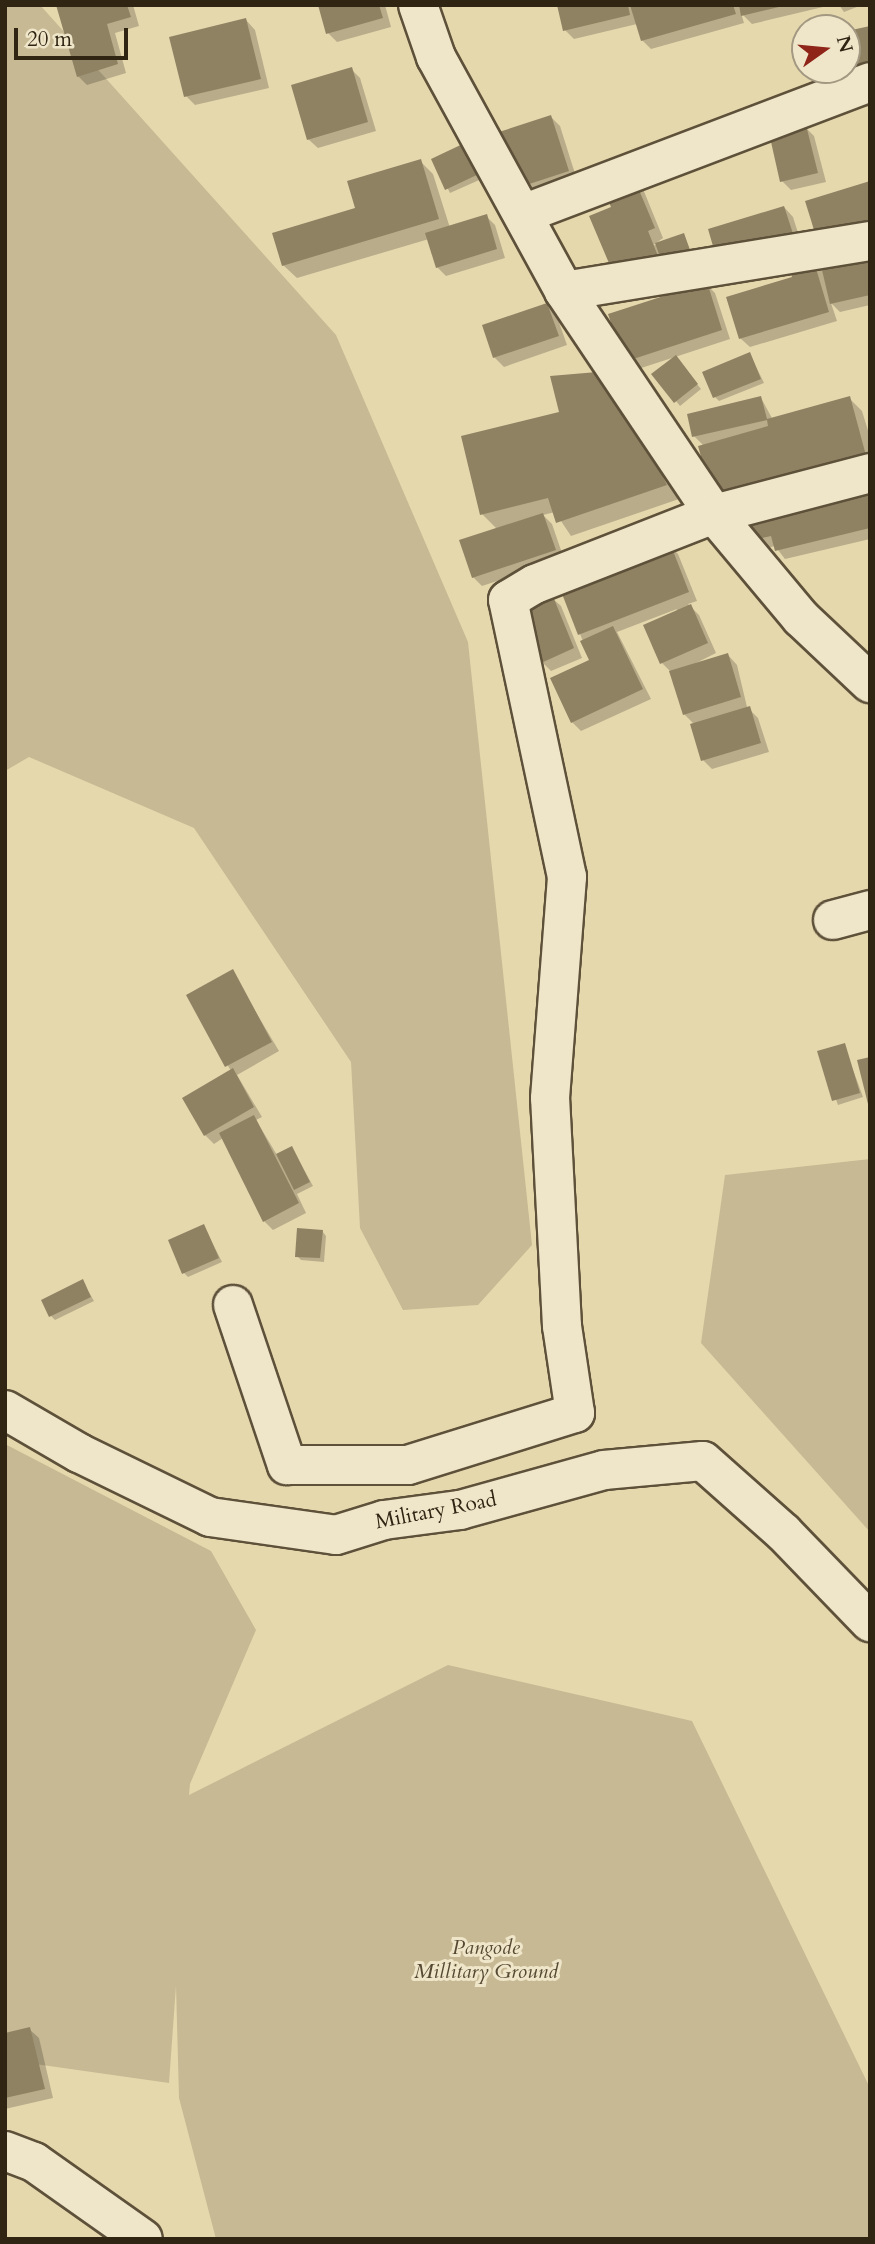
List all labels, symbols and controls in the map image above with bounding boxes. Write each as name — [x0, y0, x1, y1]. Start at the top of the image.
scale bar — [18, 14, 131, 58]
north arrow — [791, 14, 861, 84]
text: 20 m — [27, 25, 72, 54]
text: N — [830, 33, 859, 55]
street label: Military Road — [373, 1487, 499, 1535]
park label: Pangode Millitary Ground — [414, 1935, 558, 1985]

